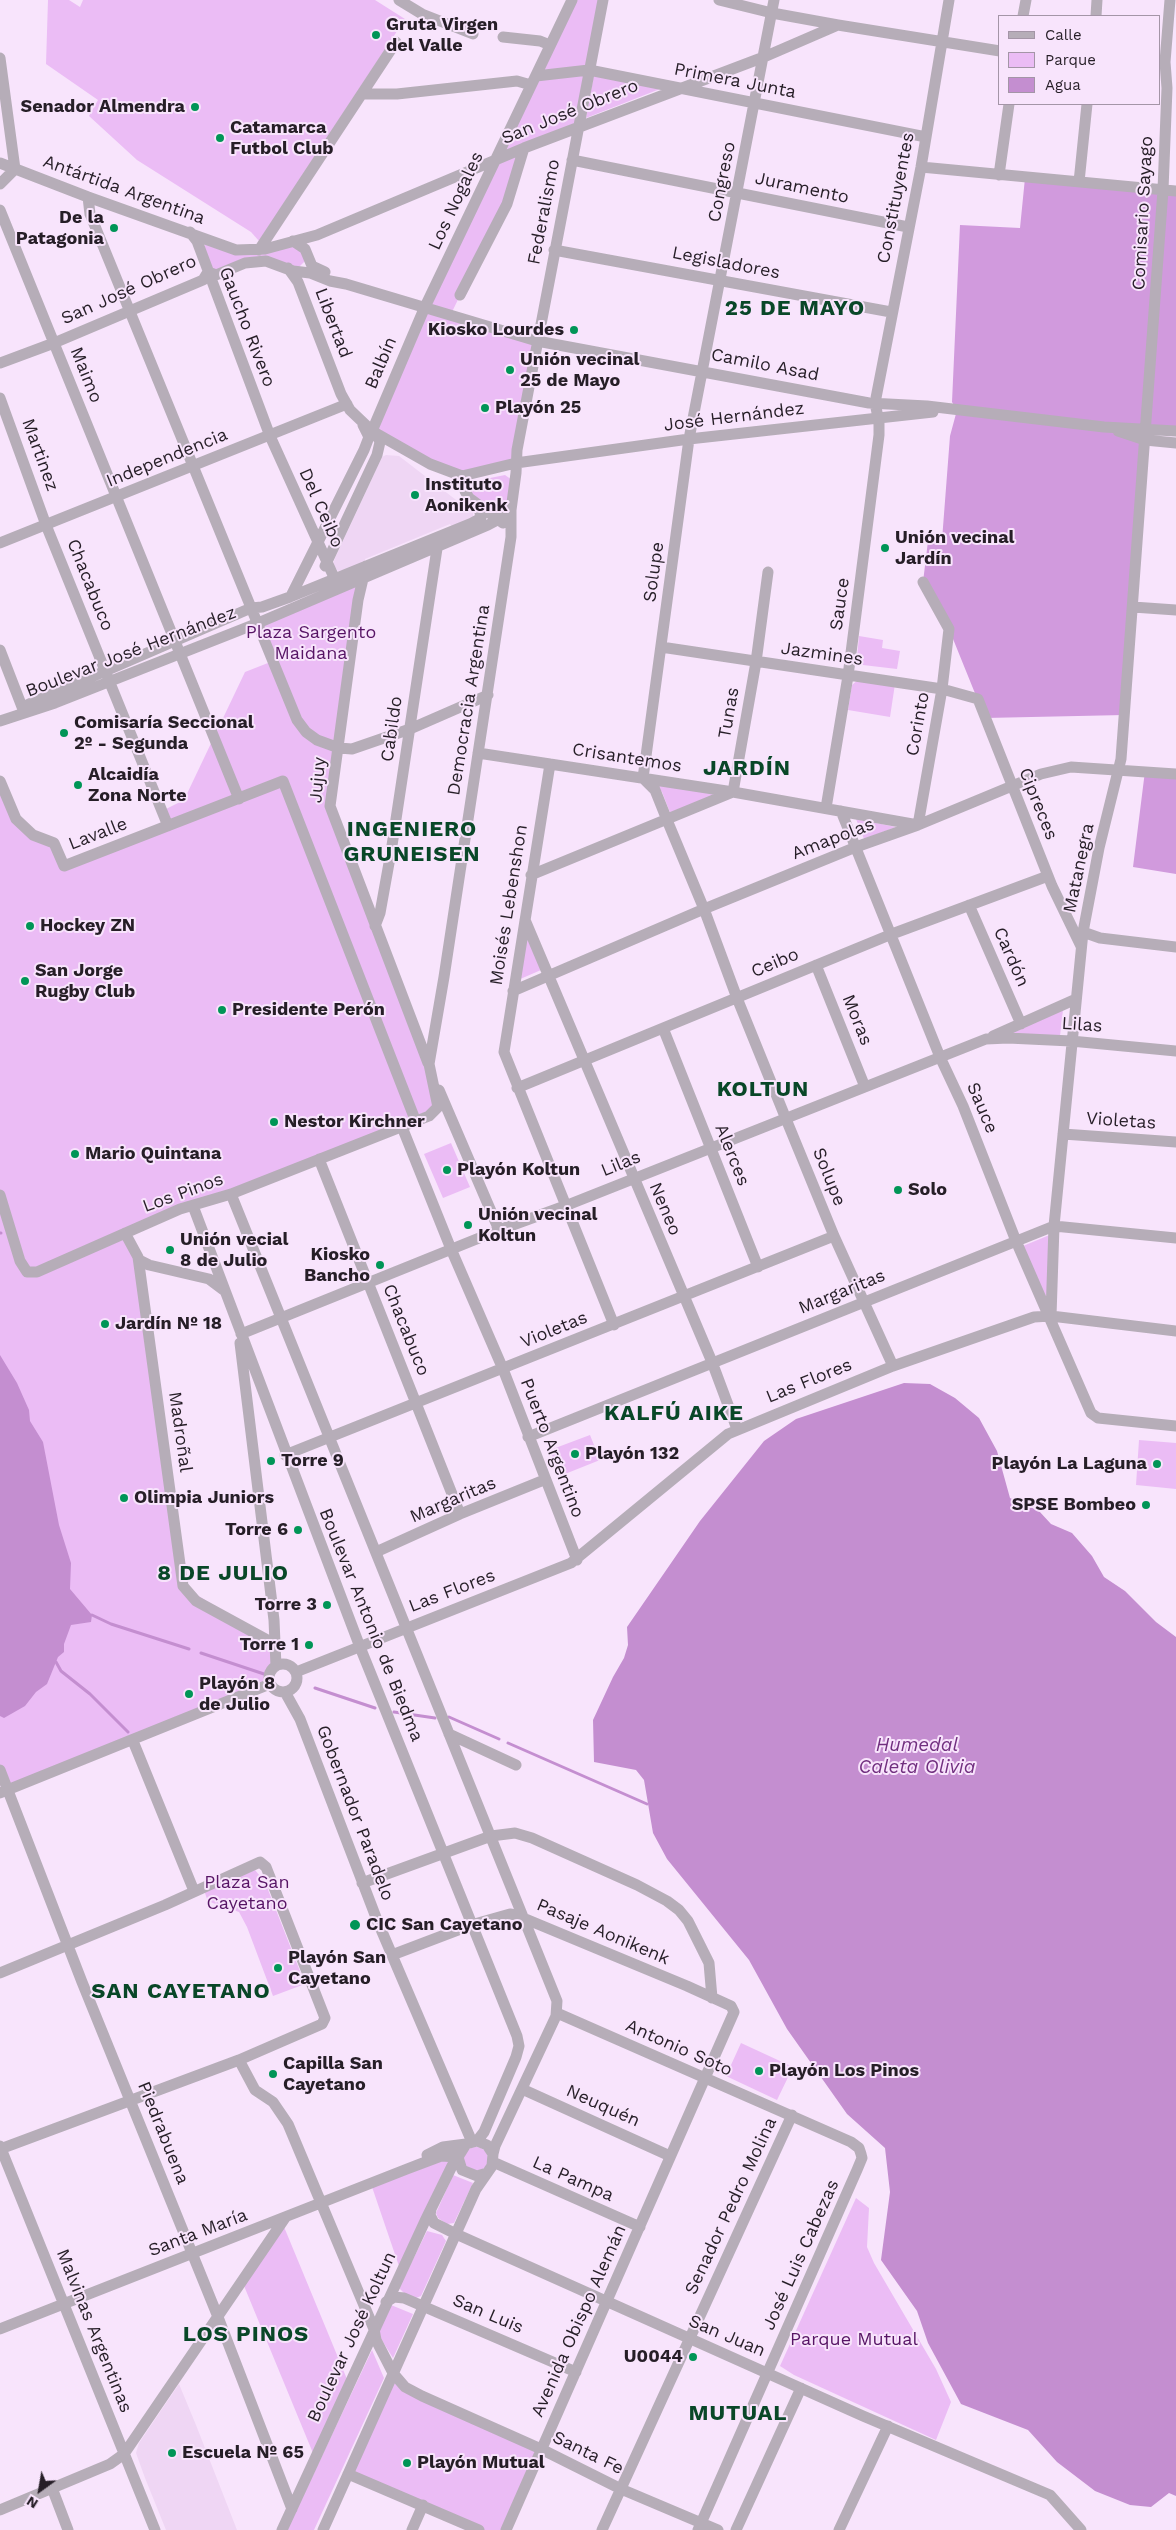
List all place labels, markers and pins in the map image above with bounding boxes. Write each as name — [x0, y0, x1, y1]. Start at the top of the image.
place label: Gruta Virgen del Valle — [386, 14, 498, 56]
marker: Gruta Virgen del Valle — [370, 29, 382, 41]
place label: Senador Almendra — [21, 96, 185, 118]
marker: Senador Almendra — [189, 101, 201, 113]
place label: Catamarca Futbol Club — [230, 117, 334, 160]
marker: Catamarca Futbol Club — [214, 132, 226, 144]
place label: De la Patagonia — [16, 207, 104, 250]
marker: De la Patagonia — [108, 222, 120, 234]
place label: Kiosko Lourdes — [428, 319, 564, 341]
marker: Kiosko Lourdes — [568, 324, 580, 336]
place label: Unión vecinal 25 de Mayo — [520, 349, 640, 392]
marker: Unión vecinal 25 de Mayo — [504, 364, 516, 376]
place label: Playón 25 — [495, 397, 581, 419]
marker: Playón 25 — [479, 402, 491, 414]
place label: Instituto Aonikenk — [425, 474, 508, 516]
marker: Instituto Aonikenk — [409, 489, 421, 501]
place label: Unión vecinal Jardín — [895, 527, 1015, 570]
marker: Unión vecinal Jardín — [879, 542, 891, 554]
place label: Comisaría Seccional 2º - Segunda — [74, 712, 254, 754]
marker: Comisaría Seccional 2º - Segunda — [58, 727, 70, 739]
place label: Alcaidía Zona Norte — [88, 764, 187, 806]
marker: Alcaidía Zona Norte — [72, 779, 84, 791]
place label: Hockey ZN — [40, 915, 135, 937]
marker: Hockey ZN — [24, 920, 36, 932]
place label: San Jorge Rugby Club — [35, 960, 135, 1002]
marker: San Jorge Rugby Club — [19, 975, 31, 987]
place label: Presidente Perón — [232, 999, 385, 1021]
marker: Presidente Perón — [216, 1004, 228, 1016]
place label: Nestor Kirchner — [284, 1111, 425, 1133]
marker: Nestor Kirchner — [268, 1116, 280, 1128]
place label: Mario Quintana — [85, 1143, 221, 1165]
marker: Mario Quintana — [69, 1148, 81, 1160]
place label: Playón Koltun — [457, 1159, 580, 1181]
marker: Playón Koltun — [441, 1164, 453, 1176]
place label: Solo — [908, 1179, 947, 1201]
marker: Solo — [892, 1184, 904, 1196]
place label: Unión vecinal Koltun — [478, 1204, 598, 1246]
marker: Unión vecinal Koltun — [462, 1219, 474, 1231]
place label: Unión vecial 8 de Julio — [180, 1229, 288, 1272]
marker: Unión vecial 8 de Julio — [164, 1244, 176, 1256]
place label: Kiosko Bancho — [304, 1244, 370, 1286]
marker: Kiosko Bancho — [374, 1259, 386, 1271]
place label: Jardín Nº 18 — [115, 1313, 222, 1335]
marker: Jardín Nº 18 — [99, 1318, 111, 1330]
place label: Playón 132 — [585, 1443, 679, 1465]
marker: Playón 132 — [569, 1448, 581, 1460]
place label: Torre 9 — [281, 1450, 344, 1472]
place label: Playón La Laguna — [991, 1453, 1147, 1475]
marker: Torre 9 — [265, 1455, 277, 1467]
marker: Playón La Laguna — [1151, 1458, 1163, 1470]
place label: Olimpia Juniors — [134, 1487, 274, 1509]
marker: Olimpia Juniors — [118, 1492, 130, 1504]
place label: SPSE Bombeo — [1012, 1494, 1136, 1516]
marker: SPSE Bombeo — [1140, 1499, 1152, 1511]
place label: Torre 6 — [225, 1519, 288, 1541]
marker: Torre 6 — [292, 1524, 304, 1536]
place label: Torre 3 — [255, 1594, 317, 1616]
marker: Torre 3 — [321, 1599, 333, 1611]
place label: Torre 1 — [239, 1634, 299, 1656]
marker: Torre 1 — [303, 1639, 315, 1651]
place label: Playón 8 de Julio — [199, 1673, 275, 1716]
marker: Playón 8 de Julio — [183, 1688, 195, 1700]
place label: CIC San Cayetano — [366, 1914, 522, 1936]
marker: CIC San Cayetano — [348, 1918, 362, 1932]
place label: Playón San Cayetano — [288, 1947, 386, 1990]
marker: Playón San Cayetano — [272, 1962, 284, 1974]
place label: Capilla San Cayetano — [283, 2053, 383, 2096]
place label: Playón Los Pinos — [769, 2060, 919, 2082]
marker: Playón Los Pinos — [753, 2065, 765, 2077]
marker: Capilla San Cayetano — [267, 2068, 279, 2080]
place label: U0044 — [624, 2346, 683, 2368]
marker: U0044 — [687, 2351, 699, 2363]
place label: Escuela Nº 65 — [182, 2442, 304, 2464]
marker: Escuela Nº 65 — [166, 2447, 178, 2459]
place label: Playón Mutual — [417, 2452, 545, 2474]
marker: Playón Mutual — [401, 2457, 413, 2469]

